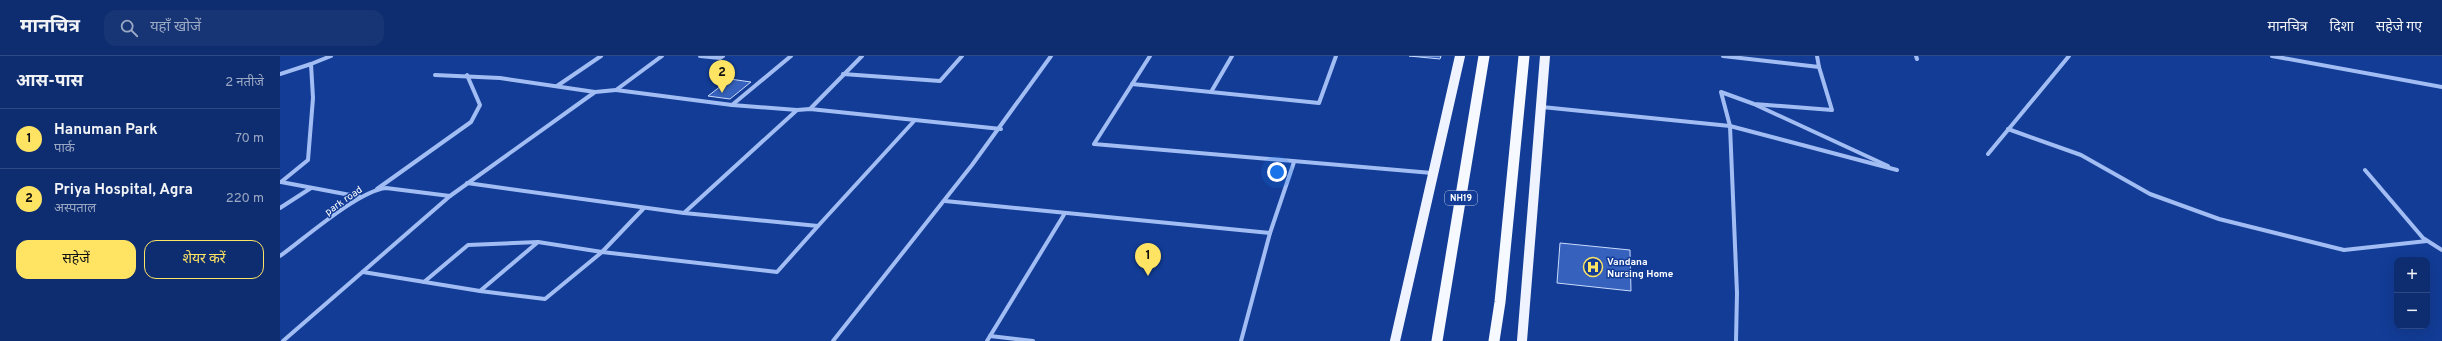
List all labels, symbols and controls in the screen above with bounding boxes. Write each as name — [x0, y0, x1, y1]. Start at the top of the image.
search box — [104, 10, 384, 46]
text: मानचित्र — [20, 15, 80, 39]
icon: search — [118, 17, 140, 39]
text: यहाँ खोजें — [150, 18, 201, 37]
text: मानचित्र — [2268, 19, 2308, 36]
text: दिशा — [2330, 19, 2354, 36]
text: सहेजे गए — [2376, 19, 2422, 36]
pin: 2 — [709, 60, 735, 93]
text: आस-पास — [16, 71, 83, 93]
text: 2 नतीजे — [225, 75, 264, 91]
text: Hanuman Park — [54, 121, 158, 140]
text: 1 — [26, 131, 32, 147]
text: 70 m — [235, 131, 264, 147]
text: पार्क — [54, 141, 75, 157]
your location — [1267, 162, 1287, 182]
text: Priya Hospital, Agra — [54, 181, 193, 200]
street label: park road — [322, 184, 365, 219]
text: 2 — [25, 191, 33, 207]
text: 220 m — [226, 191, 264, 207]
road number: NH19 — [1445, 191, 1477, 205]
text: अस्पताल — [54, 201, 96, 217]
button: सहेजें — [16, 240, 136, 279]
button: शेयर करें — [144, 240, 264, 279]
pin: 1 — [1135, 243, 1161, 276]
hospital icon: Vandana Nursing Home — [1582, 256, 1604, 278]
place label: Vandana Nursing Home — [1607, 256, 1674, 281]
map controls — [2394, 257, 2430, 329]
button: + — [2394, 257, 2430, 293]
button: − — [2394, 293, 2430, 329]

